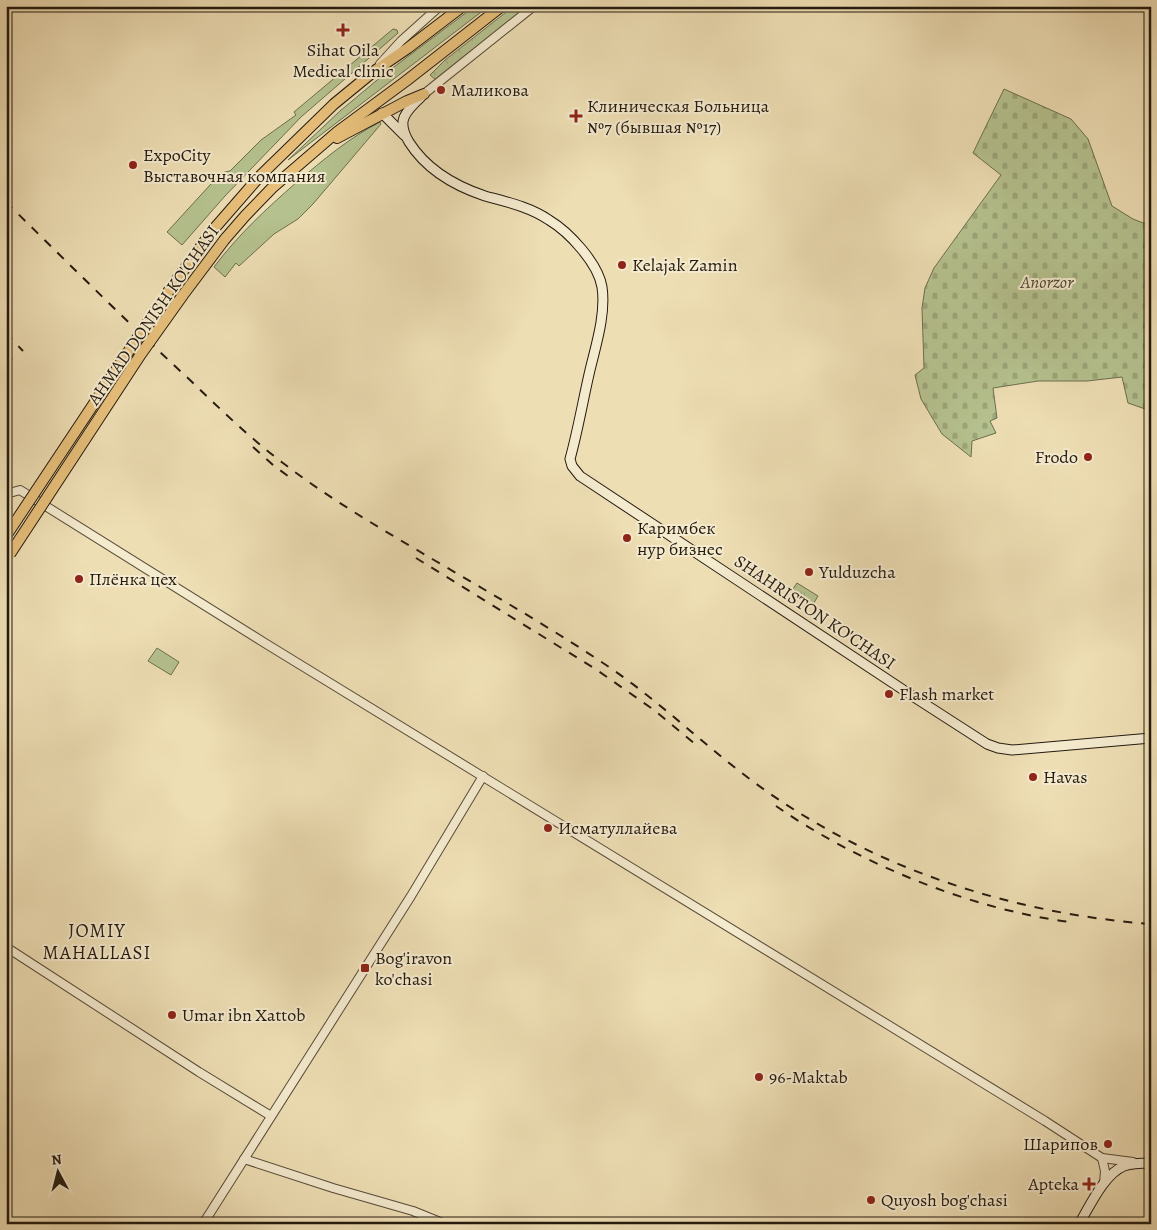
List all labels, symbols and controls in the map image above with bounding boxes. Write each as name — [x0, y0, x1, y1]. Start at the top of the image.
marker: Sihat Oila Medical clinic — [336, 23, 350, 37]
place label: Sihat Oila Medical clinic — [292, 38, 394, 83]
place label: Маликова — [451, 78, 529, 102]
marker: Маликова — [435, 84, 447, 96]
place label: Клиническая Больница №7 (бывшая №17) — [587, 94, 770, 139]
marker: Клиническая Больница №7 (бывшая №17) — [569, 109, 583, 123]
place label: ExpoCity Выставочная компания — [143, 143, 325, 188]
marker: ExpoCity Выставочная компания — [127, 159, 139, 171]
street label: AHMAD DONISH KO'CHASI — [81, 220, 224, 411]
place label: Kelajak Zamin — [632, 253, 738, 277]
marker: Kelajak Zamin — [616, 259, 628, 271]
park label: Anorzor — [1020, 270, 1074, 294]
place label: Frodo — [1035, 445, 1078, 469]
marker: Frodo — [1082, 451, 1094, 463]
place label: Каримбек нур бизнес — [637, 516, 723, 561]
marker: Каримбек нур бизнес — [621, 532, 633, 544]
street label: SHAHRISTON KO'CHASI — [730, 549, 900, 675]
place label: Yulduzcha — [818, 560, 896, 584]
marker: Yulduzcha — [803, 566, 815, 578]
place label: Плёнка цех — [89, 567, 177, 591]
marker: Плёнка цех — [73, 573, 85, 585]
place label: Flash market — [899, 682, 994, 706]
marker: Flash market — [883, 688, 895, 700]
place label: Havas — [1043, 765, 1088, 789]
marker: Havas — [1027, 771, 1039, 783]
place label: Исматуллайева — [558, 816, 678, 840]
marker: Исматуллайева — [542, 822, 554, 834]
district label: JOMIY MAHALLASI — [43, 918, 151, 966]
place label: Bog'iravon ko'chasi — [375, 946, 452, 991]
marker: Bog'iravon ko'chasi — [359, 962, 371, 974]
place label: Umar ibn Xattob — [182, 1003, 305, 1027]
marker: Umar ibn Xattob — [166, 1009, 178, 1021]
place label: 96-Maktab — [769, 1065, 848, 1089]
marker: 96-Maktab — [753, 1071, 765, 1083]
place label: Шарипов — [1023, 1132, 1098, 1156]
marker: Шарипов — [1102, 1138, 1114, 1150]
north arrow — [32, 1148, 82, 1198]
text: N — [50, 1150, 63, 1170]
place label: Apteka — [1027, 1172, 1080, 1196]
marker: Apteka — [1083, 1178, 1095, 1190]
place label: Quyosh bog'chasi — [881, 1188, 1008, 1212]
marker: Quyosh bog'chasi — [865, 1194, 877, 1206]

